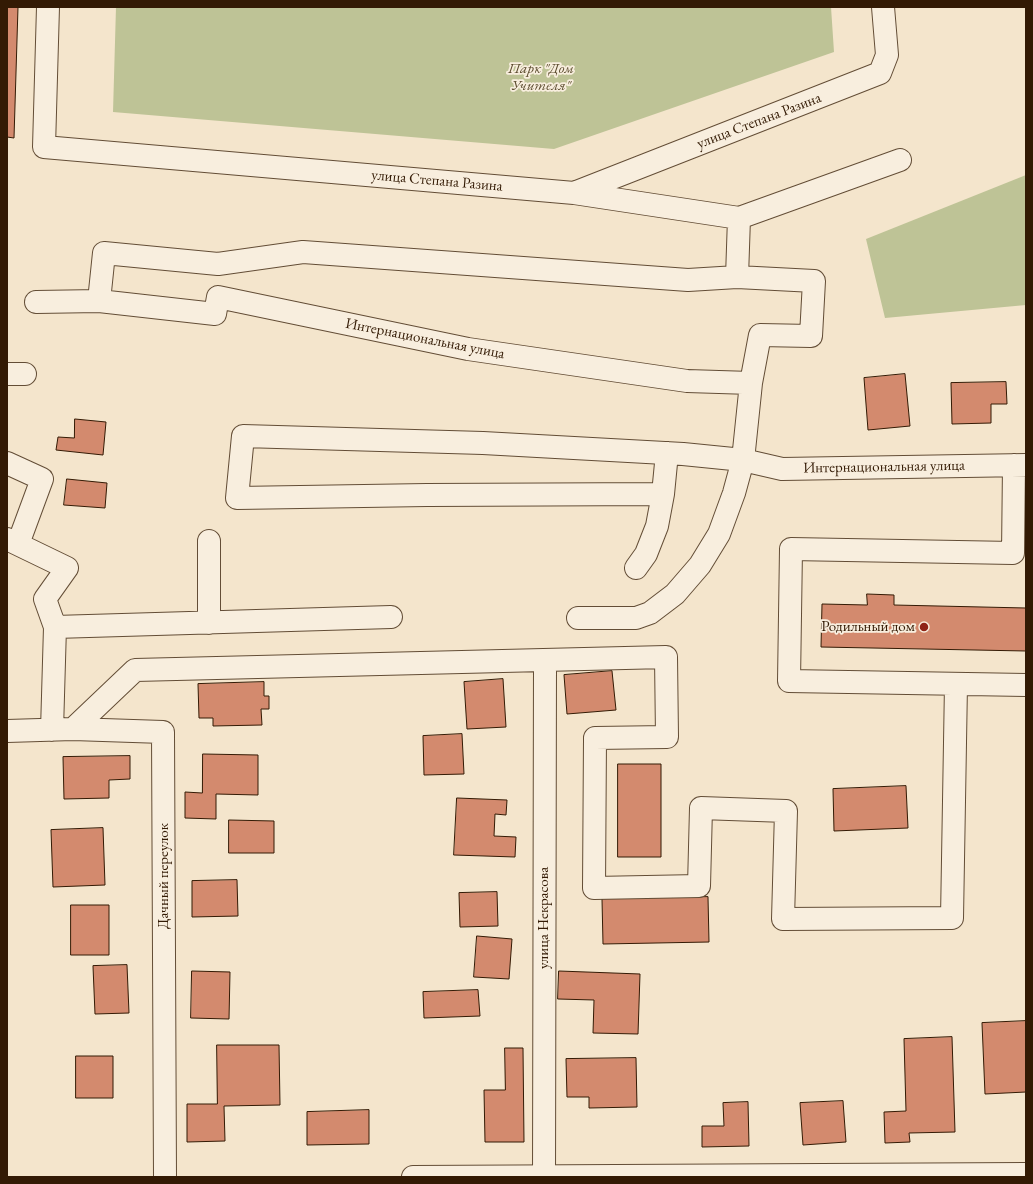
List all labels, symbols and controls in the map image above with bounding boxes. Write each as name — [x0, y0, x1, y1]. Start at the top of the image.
park label: Парк "Дом Учителя" — [508, 60, 574, 95]
street label: улица Степана Разина — [694, 89, 824, 153]
street label: улица Степана Разина — [371, 166, 503, 196]
street label: Интернациональная улица — [344, 315, 506, 363]
street label: Интернациональная улица — [803, 457, 965, 477]
place label: Родильный дом — [821, 618, 915, 636]
marker: Родильный дом — [918, 621, 930, 633]
street label: Дачный переулок — [155, 823, 173, 929]
street label: улица Некрасова — [535, 867, 553, 969]

